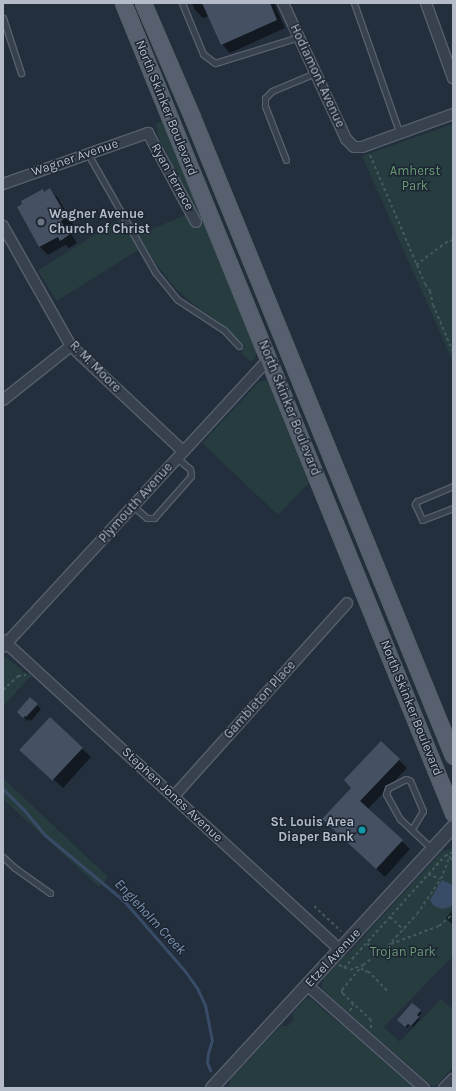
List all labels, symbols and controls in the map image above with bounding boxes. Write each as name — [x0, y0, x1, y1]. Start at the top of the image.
street label: Hodiamont Avenue — [286, 22, 348, 130]
street label: North Skinker Boulevard — [132, 38, 200, 178]
street label: Wagner Avenue — [30, 136, 120, 180]
street label: Ryan Terrace — [147, 141, 197, 213]
park label: Amherst Park — [390, 164, 440, 195]
place label: Wagner Avenue Church of Christ — [49, 207, 150, 238]
marker: Wagner Avenue Church of Christ — [36, 217, 46, 227]
street label: R. M. Moore — [66, 338, 124, 396]
street label: North Skinker Boulevard — [255, 338, 323, 478]
street label: Plymouth Avenue — [96, 460, 176, 546]
street label: North Skinker Boulevard — [377, 638, 445, 778]
street label: Gambleton Place — [221, 658, 299, 742]
street label: Stephen Jones Avenue — [118, 744, 226, 846]
place label: St. Louis Area Diaper Bank — [270, 815, 354, 846]
marker: St. Louis Area Diaper Bank — [357, 825, 367, 835]
water label: Engleholm Creek — [111, 876, 189, 958]
street label: Etzel Avenue — [302, 925, 364, 991]
park label: Trojan Park — [370, 944, 436, 960]

